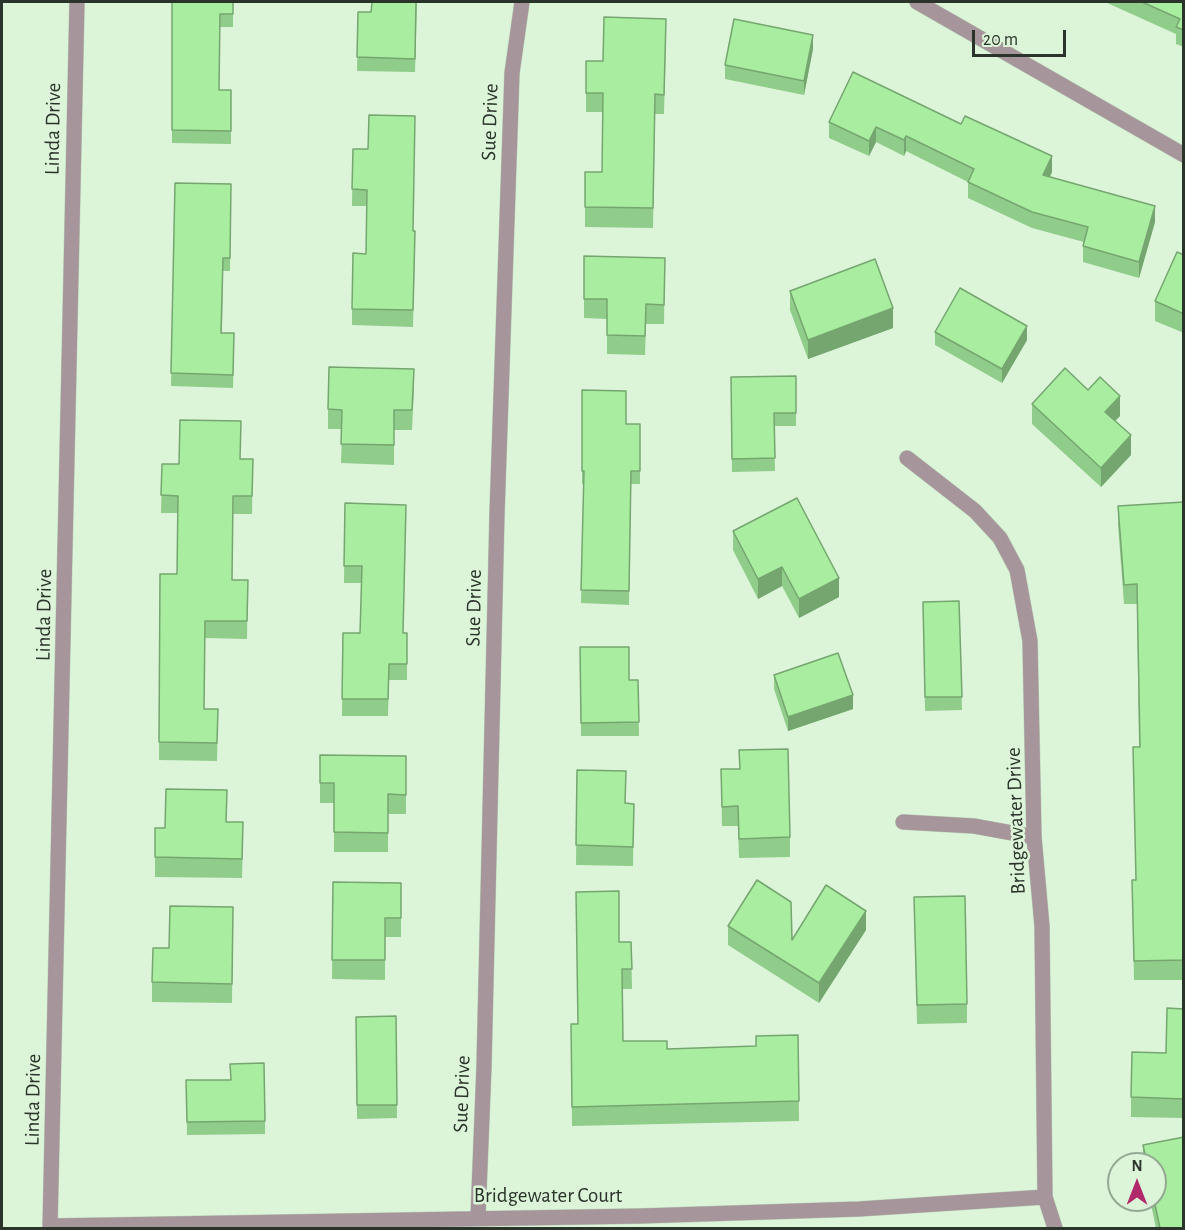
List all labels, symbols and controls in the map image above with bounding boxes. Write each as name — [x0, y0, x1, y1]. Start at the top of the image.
scale bar — [975, 18, 1070, 56]
text: 20 m — [983, 31, 1018, 49]
street label: Linda Drive — [40, 83, 66, 175]
street label: Sue Drive — [476, 83, 504, 161]
street label: Linda Drive — [31, 569, 57, 661]
street label: Sue Drive — [461, 569, 487, 647]
street label: Bridgewater Drive — [1001, 747, 1031, 895]
street label: Linda Drive — [20, 1054, 46, 1146]
street label: Sue Drive — [448, 1055, 476, 1133]
north arrow — [1107, 1152, 1167, 1212]
text: N — [1131, 1158, 1143, 1174]
street label: Bridgewater Court — [474, 1183, 622, 1209]

